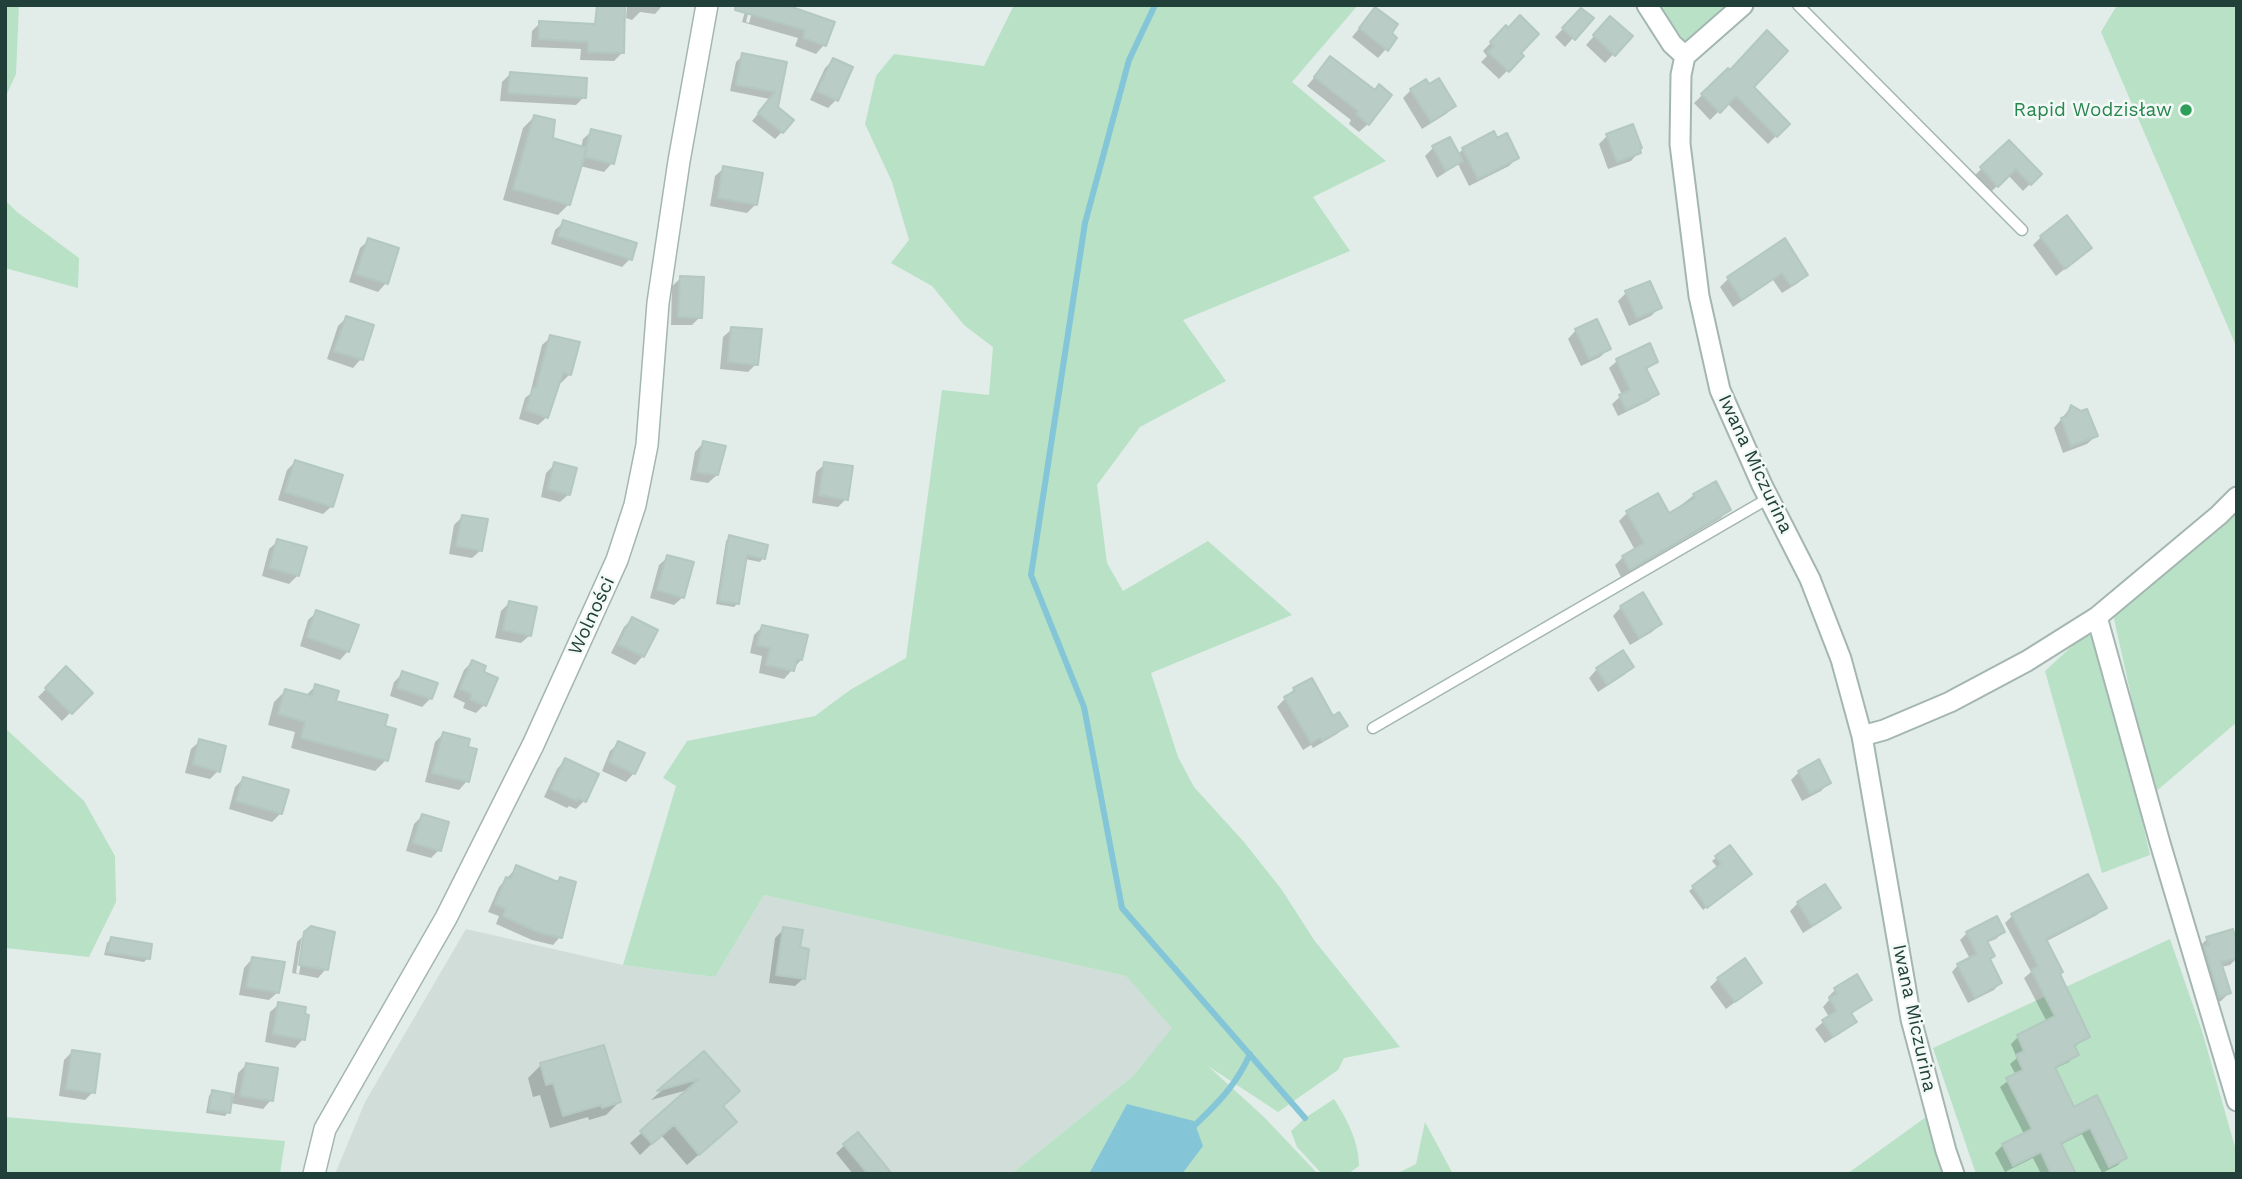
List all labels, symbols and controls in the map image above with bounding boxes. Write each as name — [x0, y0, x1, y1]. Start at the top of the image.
place label: Rapid Wodzisław — [2014, 99, 2172, 121]
marker: Rapid Wodzisław — [2178, 102, 2194, 118]
street label: Iwana Miczurina — [1713, 391, 1797, 537]
street label: Wolności — [564, 573, 620, 659]
street label: Iwana Miczurina — [1887, 942, 1941, 1094]

